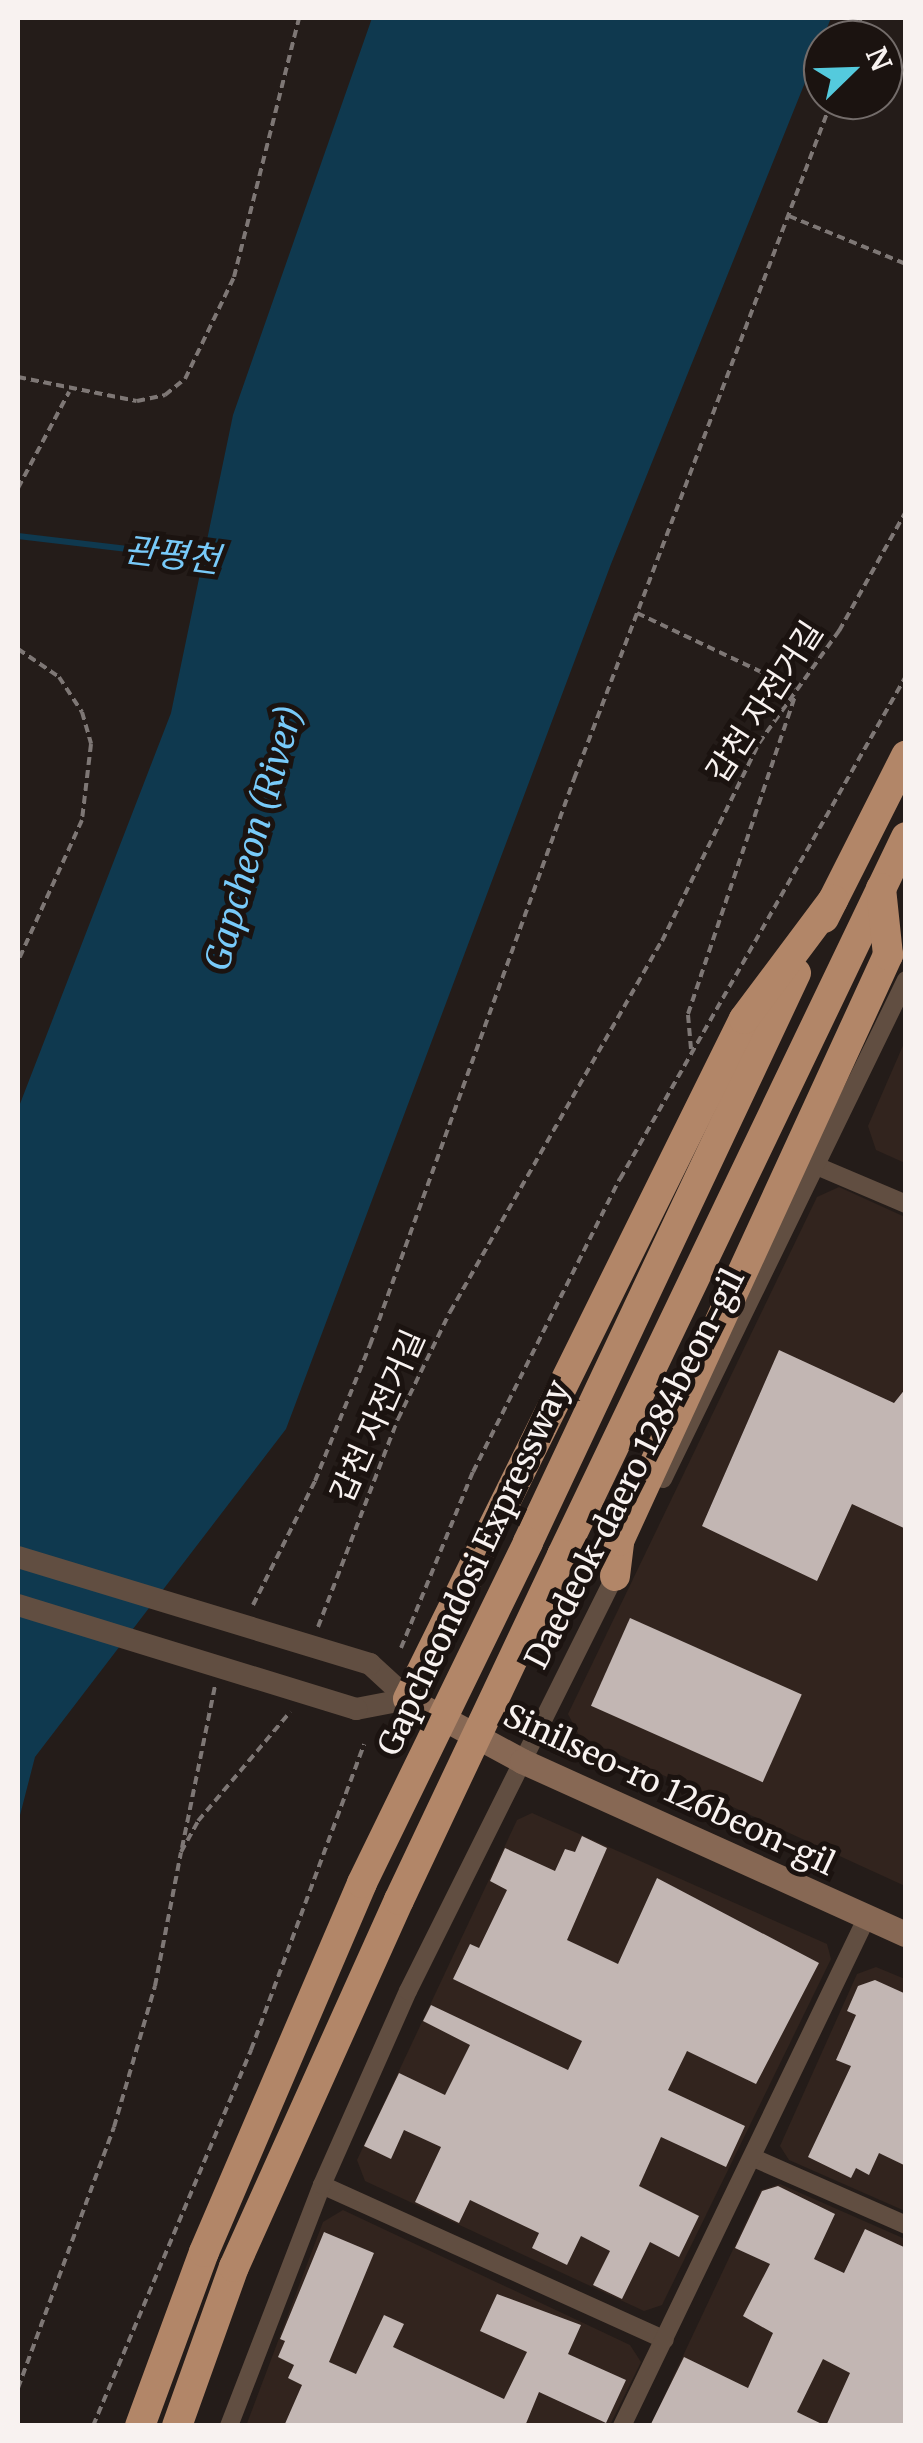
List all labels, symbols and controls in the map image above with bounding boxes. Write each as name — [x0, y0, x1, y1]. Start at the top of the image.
north arrow — [803, 20, 903, 120]
text: N — [858, 42, 900, 76]
water label: 관평천 — [122, 528, 222, 582]
street label: 갑천 자전거길 — [699, 614, 831, 790]
water label: Gapcheon (River) — [196, 701, 312, 975]
street label: Daedeok-daero 1284beon-gil — [517, 1263, 753, 1675]
street label: 갑천 자전거길 — [323, 1324, 433, 1508]
street label: Gapcheondosi Expressway — [370, 1374, 578, 1762]
street label: Sinilseo-ro 126beon-gil — [497, 1696, 841, 1884]

